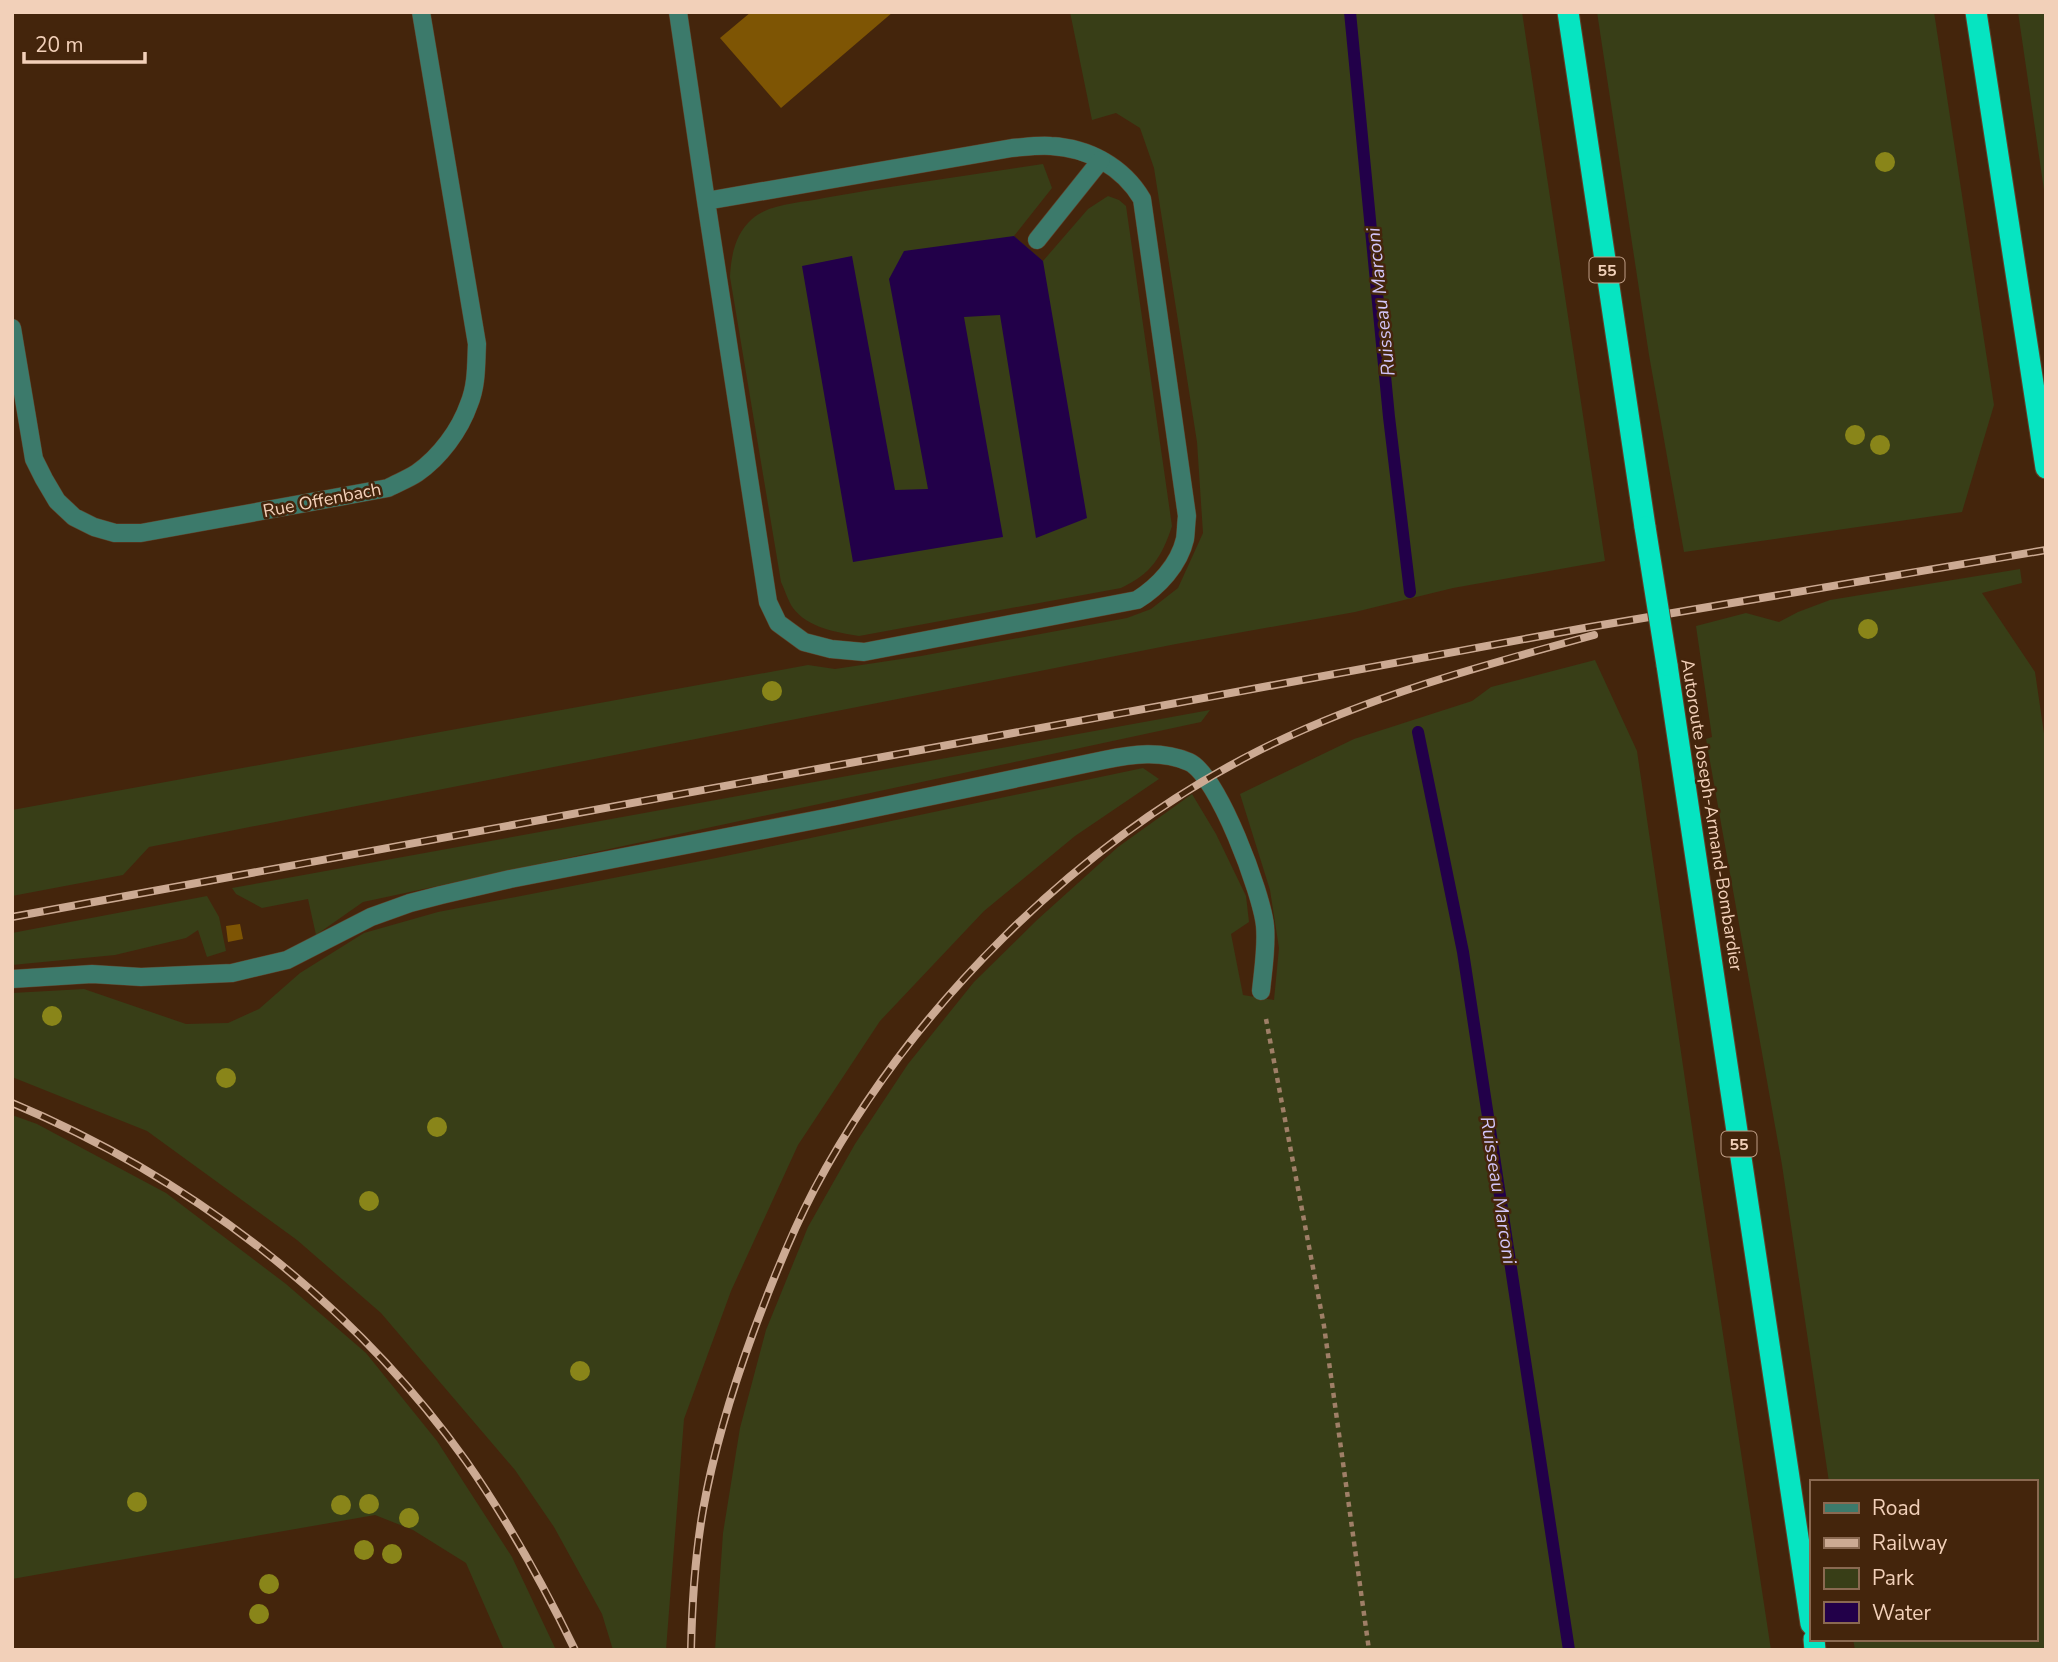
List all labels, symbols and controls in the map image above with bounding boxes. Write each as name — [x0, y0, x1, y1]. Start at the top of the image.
scale bar — [24, 21, 145, 65]
text: 20 m — [35, 31, 84, 59]
water label: Ruisseau Marconi — [1360, 226, 1402, 377]
road number: 55 — [1590, 258, 1624, 282]
street label: Rue Offenbach — [261, 477, 383, 523]
street label: Autoroute Joseph-Armand-Bombardier — [1675, 657, 1749, 973]
water label: Ruisseau Marconi — [1474, 1114, 1523, 1266]
road number: 55 — [1722, 1132, 1756, 1156]
legend — [1810, 1480, 2037, 1641]
text: Road — [1872, 1494, 1921, 1522]
text: Railway — [1872, 1529, 1947, 1557]
text: Park — [1872, 1564, 1914, 1592]
text: Water — [1872, 1599, 1931, 1627]

